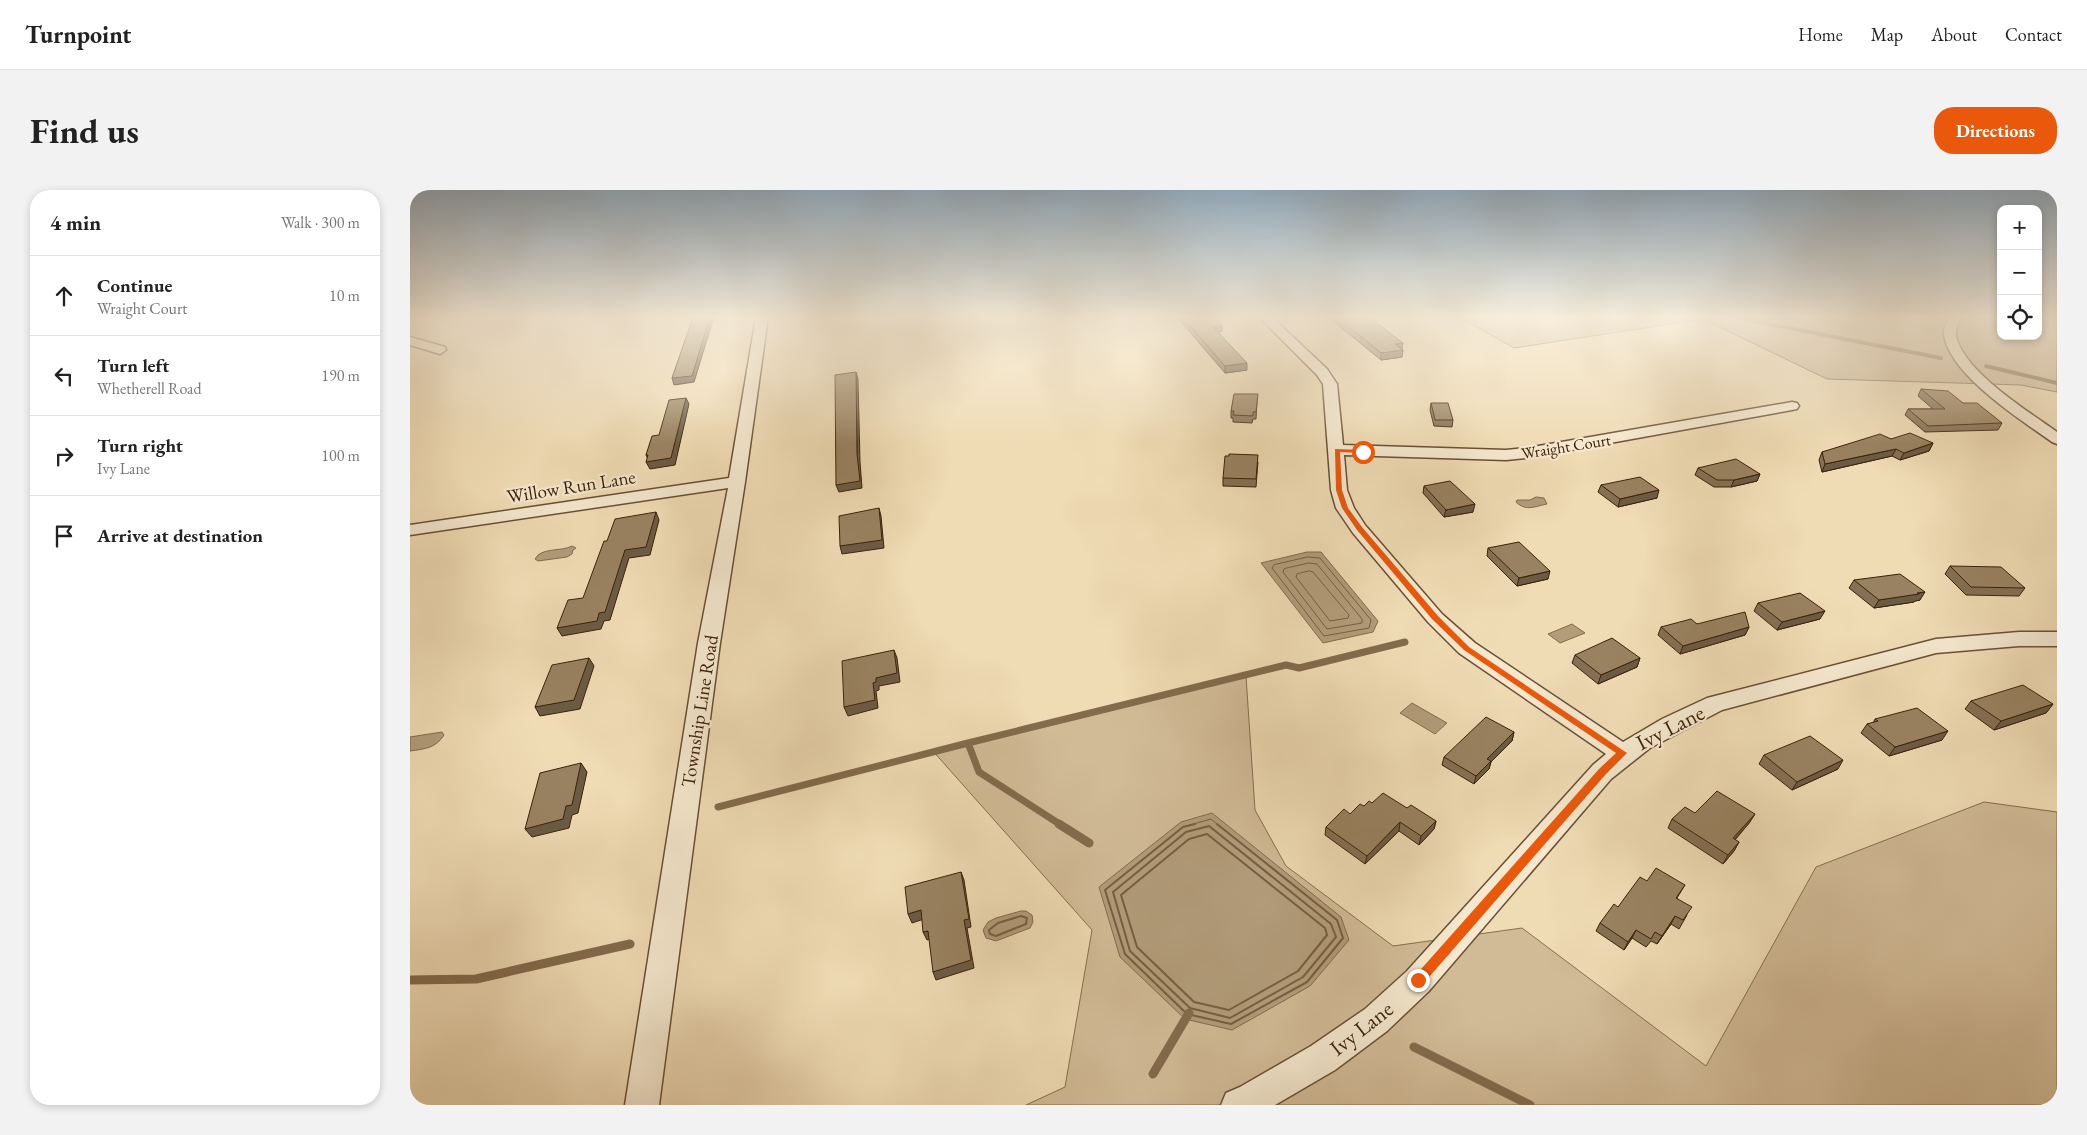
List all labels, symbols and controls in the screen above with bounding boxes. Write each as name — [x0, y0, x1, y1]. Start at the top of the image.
text: Turnpoint — [25, 19, 131, 50]
text: Home — [1798, 23, 1843, 46]
text: Map — [1871, 23, 1903, 46]
text: About — [1931, 23, 1977, 46]
text: Contact — [2005, 23, 2062, 46]
button: Directions — [1934, 107, 2057, 154]
text: Find us — [30, 108, 139, 153]
map controls — [1997, 205, 2042, 340]
button: + — [1997, 205, 2042, 250]
text: 4 min — [50, 209, 101, 236]
text: Walk · 300 m — [281, 212, 360, 233]
button: − — [1997, 250, 2042, 295]
text: Continue — [97, 273, 172, 298]
icon: ahead — [50, 282, 78, 310]
text: 10 m — [329, 285, 360, 306]
button: locate — [1997, 295, 2042, 340]
text: Wraight Court — [97, 298, 187, 319]
text: Turn left — [97, 353, 169, 378]
icon: left — [50, 362, 78, 390]
text: 190 m — [321, 365, 360, 386]
text: Whetherell Road — [97, 378, 202, 399]
street label: Wraight Court — [1520, 429, 1612, 464]
text: Turn right — [97, 433, 183, 458]
route start — [1352, 441, 1375, 464]
icon: right — [50, 442, 78, 470]
text: 100 m — [321, 445, 360, 466]
text: Ivy Lane — [97, 458, 150, 479]
street label: Willow Run Lane — [505, 464, 637, 509]
icon: arrive — [50, 522, 78, 550]
text: Arrive at destination — [97, 523, 263, 548]
street label: Township Line Road — [675, 633, 724, 789]
street label: Ivy Lane — [1631, 698, 1710, 757]
route end — [1407, 969, 1430, 992]
street label: Ivy Lane — [1324, 994, 1399, 1062]

